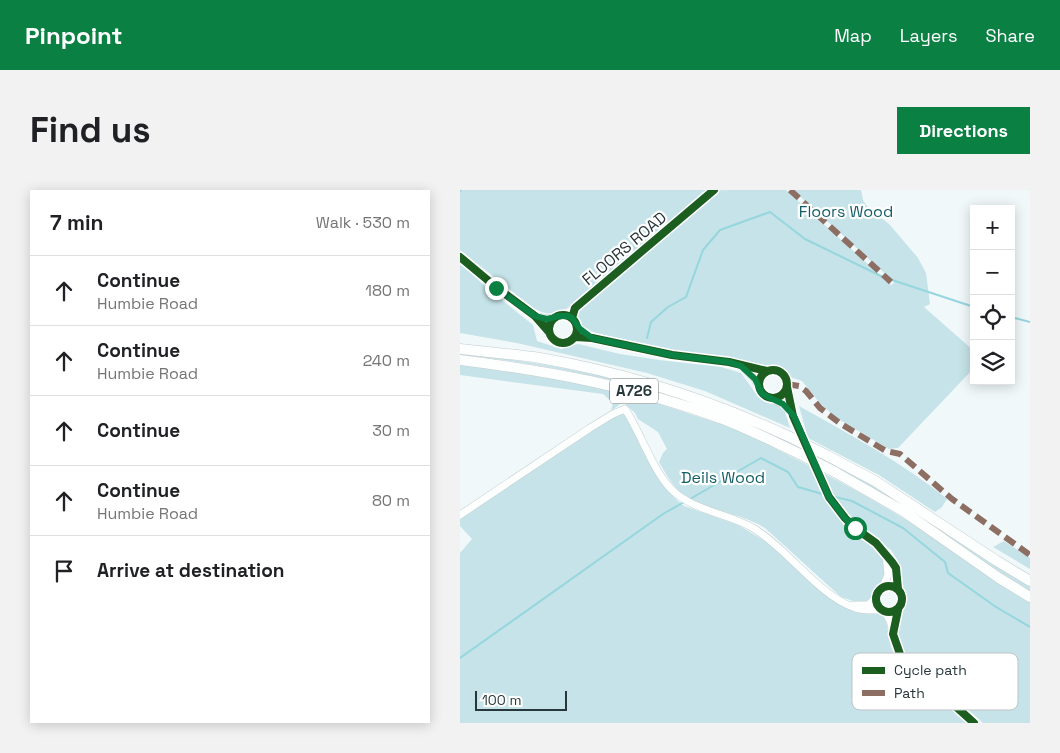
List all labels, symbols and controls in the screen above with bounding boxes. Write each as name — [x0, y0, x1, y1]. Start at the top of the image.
text: Pinpoint — [25, 20, 122, 51]
text: Map — [834, 24, 872, 47]
text: Layers — [900, 24, 957, 47]
text: Share — [985, 24, 1035, 47]
button: Directions — [897, 107, 1030, 154]
text: Find us — [30, 108, 151, 152]
park label: Floors Wood — [799, 201, 893, 222]
map controls — [970, 205, 1015, 385]
button: + — [970, 205, 1015, 250]
street label: FLOORS ROAD — [578, 207, 671, 290]
text: 7 min — [50, 209, 103, 236]
text: Walk · 530 m — [316, 212, 410, 233]
button: − — [970, 250, 1015, 295]
text: Continue — [97, 268, 180, 293]
icon: ahead — [50, 277, 78, 305]
route end — [485, 277, 508, 300]
text: 180 m — [365, 280, 410, 301]
text: Humbie Road — [97, 293, 198, 314]
button: locate — [970, 295, 1015, 340]
text: Continue — [97, 338, 180, 363]
button: layers — [970, 340, 1015, 385]
icon: ahead — [50, 347, 78, 375]
text: 240 m — [363, 350, 410, 371]
text: Humbie Road — [97, 363, 198, 384]
road number: A726 — [610, 378, 658, 404]
icon: ahead — [50, 417, 78, 445]
text: Continue — [97, 418, 180, 443]
text: 30 m — [372, 420, 410, 441]
park label: Deils Wood — [681, 467, 765, 488]
text: Continue — [97, 478, 180, 503]
icon: ahead — [50, 487, 78, 515]
text: 80 m — [372, 490, 410, 511]
text: Humbie Road — [97, 503, 198, 524]
route start — [844, 517, 867, 540]
icon: arrive — [50, 557, 78, 585]
text: Arrive at destination — [97, 558, 285, 583]
legend — [852, 653, 1018, 710]
text: Cycle path — [894, 661, 967, 679]
text: Path — [894, 684, 925, 702]
scale bar — [475, 688, 568, 711]
text: 100 m — [482, 691, 521, 709]

